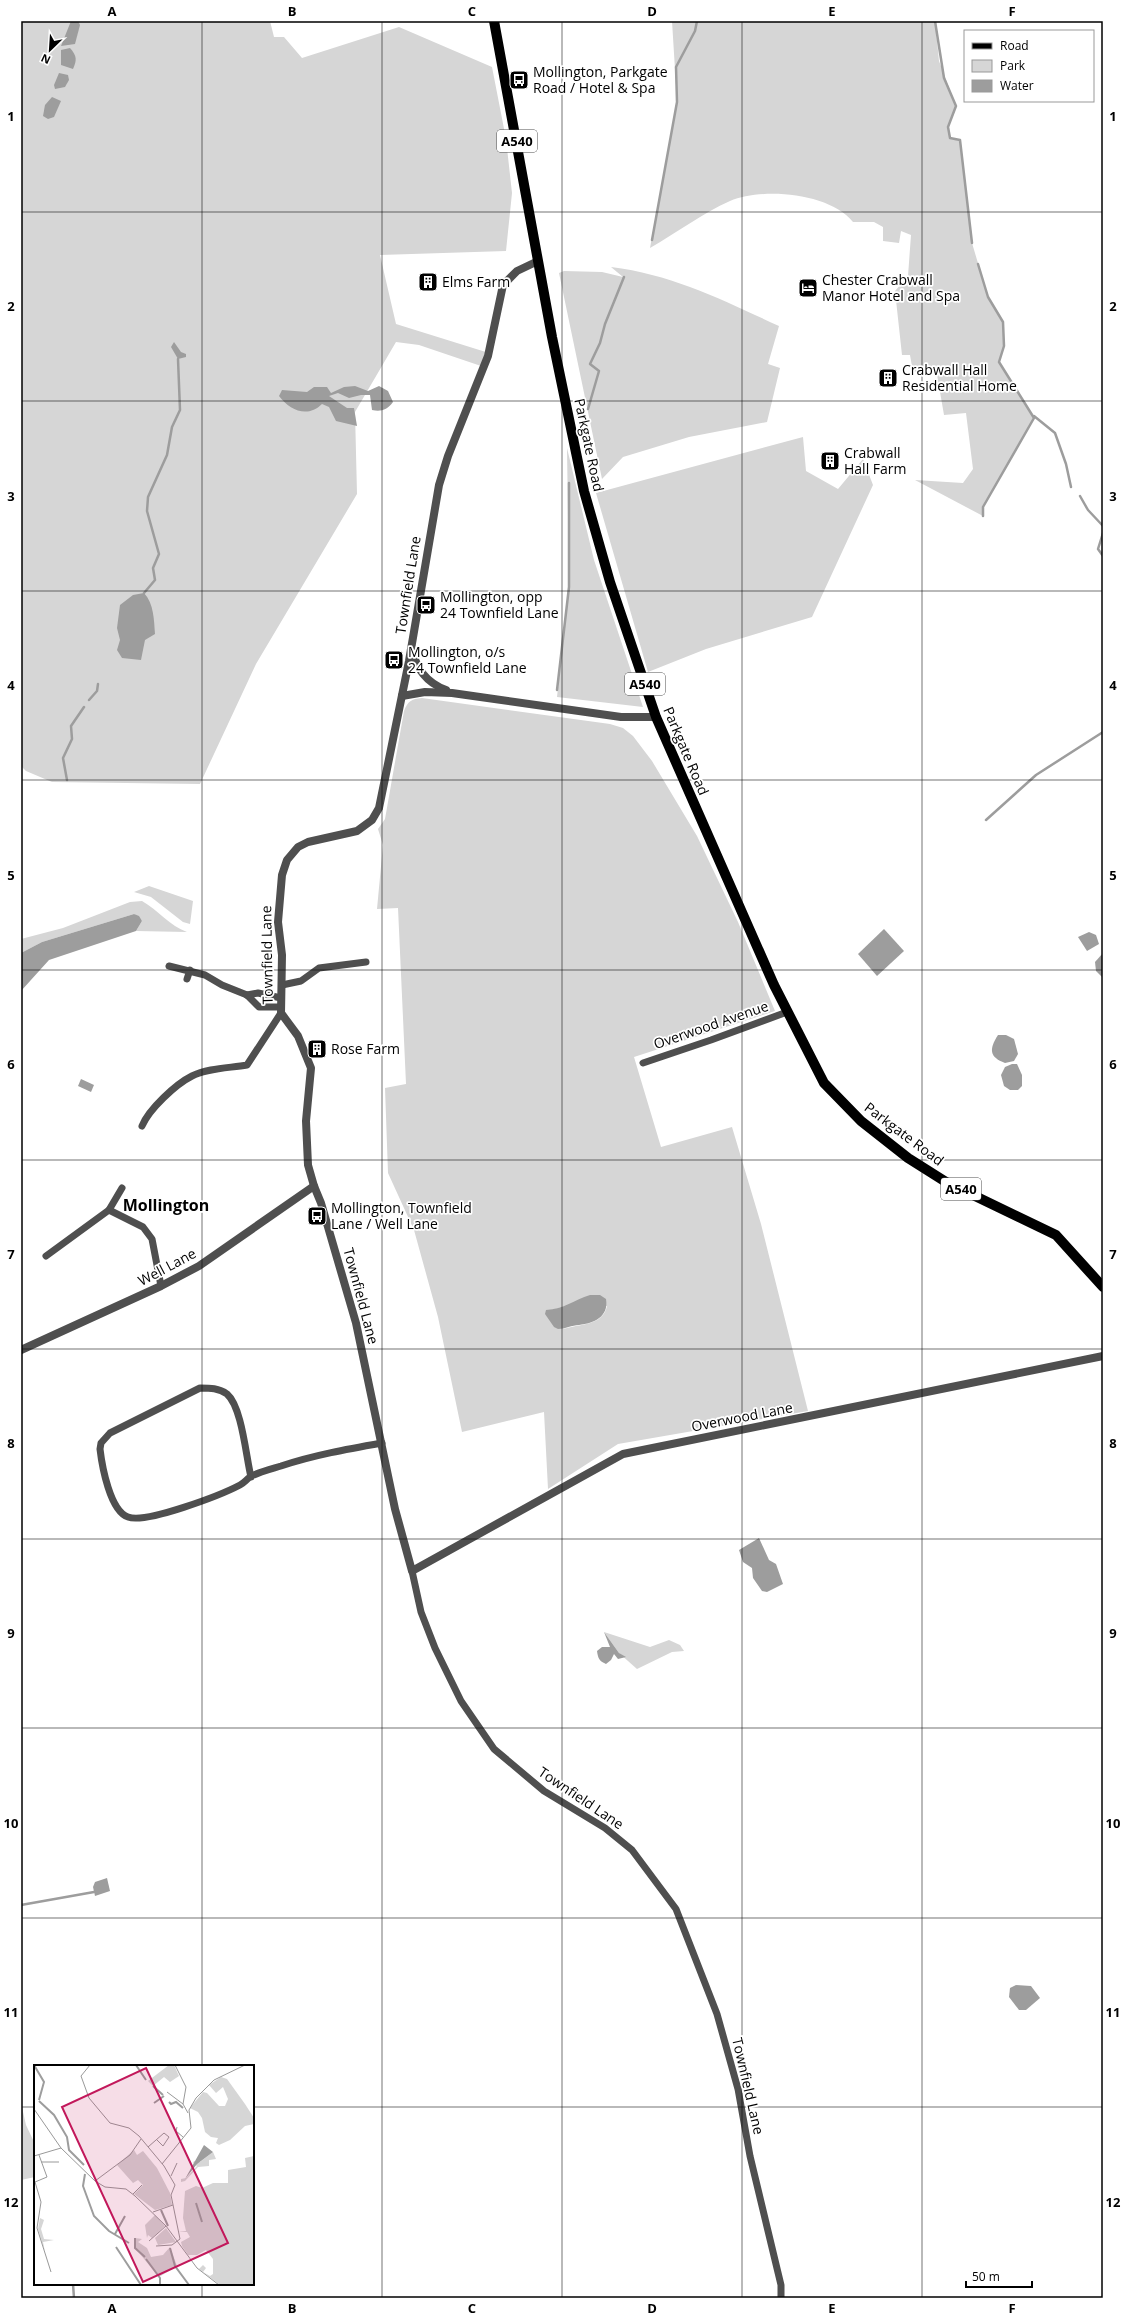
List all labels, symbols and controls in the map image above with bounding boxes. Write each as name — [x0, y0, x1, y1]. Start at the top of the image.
text: A — [108, 2, 117, 20]
text: B — [288, 2, 297, 20]
text: C — [468, 2, 476, 20]
text: D — [647, 2, 657, 20]
text: E — [828, 2, 836, 20]
text: F — [1008, 2, 1016, 20]
north arrow — [30, 30, 70, 70]
legend — [964, 30, 1094, 102]
text: Road — [1000, 37, 1029, 54]
text: N — [38, 51, 53, 68]
text: Park — [1000, 57, 1026, 74]
place label: Mollington, Parkgate Road / Hotel & Spa — [533, 62, 668, 97]
bus stop icon: Mollington, Parkgate Road / Hotel & Spa — [508, 69, 530, 91]
text: Water — [1000, 77, 1034, 94]
text: 1 — [7, 107, 15, 125]
text: 1 — [1109, 107, 1117, 125]
road number: A540 — [497, 130, 537, 152]
place label: Chester Crabwall Manor Hotel and Spa — [822, 270, 960, 305]
building icon: Elms Farm — [417, 271, 439, 293]
place label: Elms Farm — [442, 272, 510, 291]
hotel icon: Chester Crabwall Manor Hotel and Spa — [797, 277, 819, 299]
text: 2 — [7, 297, 15, 315]
text: 2 — [1109, 297, 1117, 315]
place label: Crabwall Hall Residential Home — [902, 360, 1017, 395]
building icon: Crabwall Hall Residential Home — [877, 367, 899, 389]
street label: Parkgate Road — [570, 397, 609, 493]
place label: Crabwall Hall Farm — [844, 443, 907, 478]
building icon: Crabwall Hall Farm — [819, 450, 841, 472]
text: 3 — [7, 487, 15, 505]
text: 3 — [1109, 487, 1117, 505]
street label: Townfield Lane — [390, 534, 425, 635]
place label: Mollington, opp 24 Townfield Lane — [440, 587, 559, 622]
bus stop icon: Mollington, opp 24 Townfield Lane — [415, 594, 437, 616]
place label: Mollington, o/s 24 Townfield Lane — [408, 642, 527, 677]
bus stop icon: Mollington, o/s 24 Townfield Lane — [383, 649, 405, 671]
road number: A540 — [625, 673, 665, 695]
text: 4 — [7, 676, 15, 694]
text: 4 — [1109, 676, 1117, 694]
street label: Parkgate Road — [659, 704, 714, 798]
text: 5 — [7, 866, 15, 884]
text: 5 — [1109, 866, 1117, 884]
street label: Townfield Lane — [256, 905, 277, 1005]
street label: Overwood Avenue — [651, 996, 771, 1053]
building icon: Rose Farm — [306, 1038, 328, 1060]
place label: Rose Farm — [331, 1039, 400, 1058]
text: 6 — [7, 1055, 15, 1073]
text: 6 — [1109, 1055, 1117, 1073]
street label: Parkgate Road — [861, 1098, 948, 1170]
road number: A540 — [941, 1178, 981, 1200]
district label: Mollington — [123, 1194, 209, 1216]
place label: Mollington, Townfield Lane / Well Lane — [331, 1198, 472, 1233]
bus stop icon: Mollington, Townfield Lane / Well Lane — [306, 1205, 328, 1227]
street label: Well Lane — [134, 1243, 199, 1290]
text: 7 — [7, 1245, 15, 1263]
text: 7 — [1109, 1245, 1117, 1263]
street label: Townfield Lane — [340, 1246, 383, 1346]
street label: Overwood Lane — [690, 1397, 794, 1436]
text: 8 — [7, 1434, 15, 1452]
text: 8 — [1109, 1434, 1117, 1452]
text: 9 — [7, 1624, 15, 1642]
text: 9 — [1109, 1624, 1117, 1642]
street label: Townfield Lane — [535, 1762, 628, 1833]
text: 10 — [4, 1814, 18, 1832]
text: 10 — [1106, 1814, 1120, 1832]
text: 11 — [4, 2003, 18, 2021]
text: 11 — [1106, 2003, 1120, 2021]
street label: Townfield Lane — [728, 2036, 769, 2136]
inset map — [34, 2065, 254, 2285]
text: 12 — [4, 2193, 19, 2211]
text: 12 — [1106, 2193, 1121, 2211]
scale bar — [966, 2263, 1032, 2289]
text: 50 m — [972, 2268, 1000, 2285]
text: A — [108, 2299, 117, 2317]
text: B — [288, 2299, 297, 2317]
text: C — [468, 2299, 476, 2317]
text: D — [647, 2299, 657, 2317]
text: E — [828, 2299, 836, 2317]
text: F — [1008, 2299, 1016, 2317]

